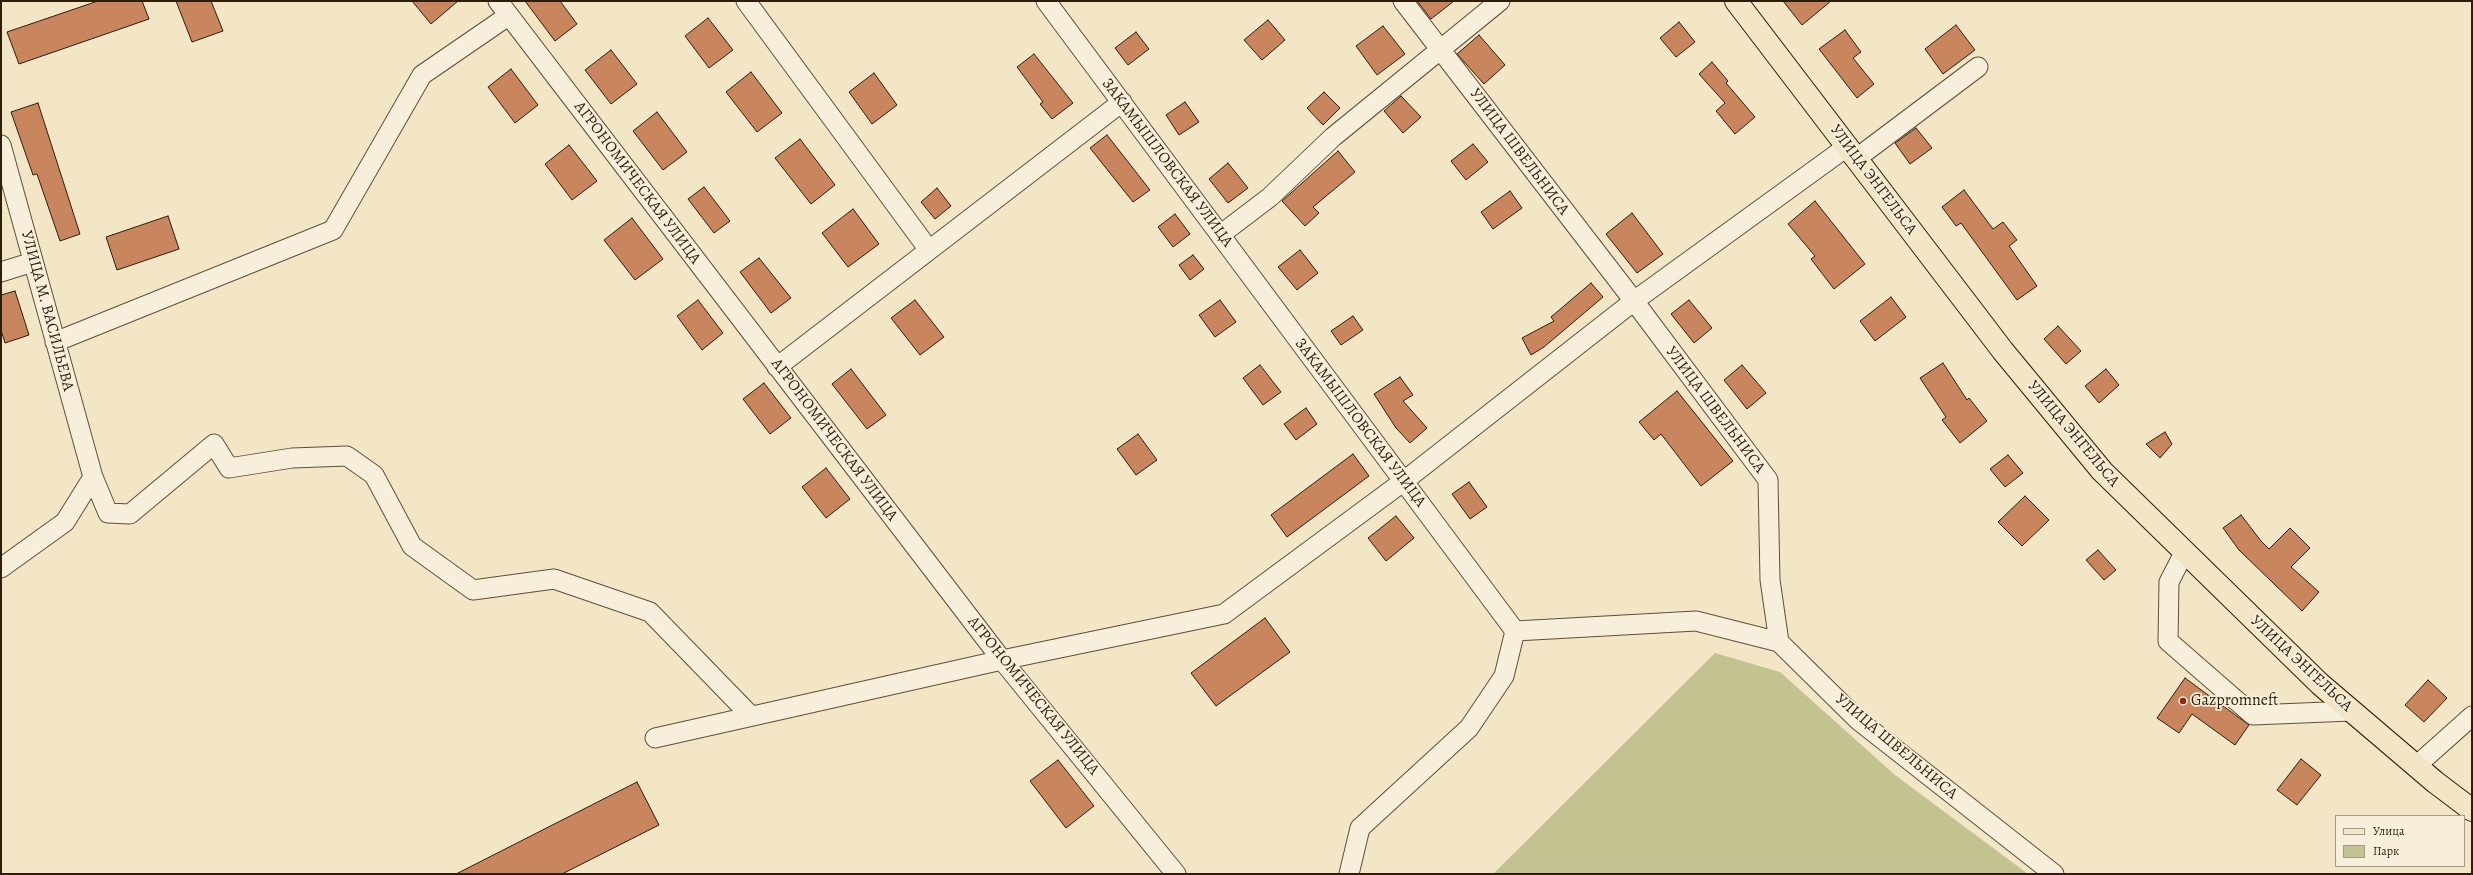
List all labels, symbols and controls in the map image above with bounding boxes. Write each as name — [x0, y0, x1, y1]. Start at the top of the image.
street label: ЗАКАМЫШЛОВСКАЯ УЛИЦА — [1097, 75, 1237, 251]
street label: УЛИЦА ШВЕЛЬНИСА — [1465, 85, 1573, 219]
street label: АГРОНОМИЧЕСКАЯ УЛИЦА — [570, 98, 704, 268]
street label: УЛИЦА ЭНГЕЛЬСА — [1825, 121, 1921, 239]
street label: УЛИЦА М. ВАСИЛЬЕВА — [16, 229, 78, 393]
street label: ЗАКАМЫШЛОВСКАЯ УЛИЦА — [1290, 335, 1430, 511]
street label: УЛИЦА ШВЕЛЬНИСА — [1661, 343, 1769, 477]
street label: АГРОНОМИЧЕСКАЯ УЛИЦА — [767, 355, 901, 525]
street label: УЛИЦА ЭНГЕЛЬСА — [2023, 377, 2123, 491]
street label: УЛИЦА ЭНГЕЛЬСА — [2246, 612, 2356, 716]
street label: АГРОНОМИЧЕСКАЯ УЛИЦА — [963, 613, 1103, 779]
street label: УЛИЦА ШВЕЛЬНИСА — [1831, 690, 1961, 804]
place label: Gazpromneft — [2191, 691, 2278, 711]
marker: Gazpromneft — [2178, 696, 2188, 706]
legend — [2335, 815, 2465, 867]
text: Улица — [2373, 823, 2404, 839]
text: Парк — [2373, 843, 2399, 859]

